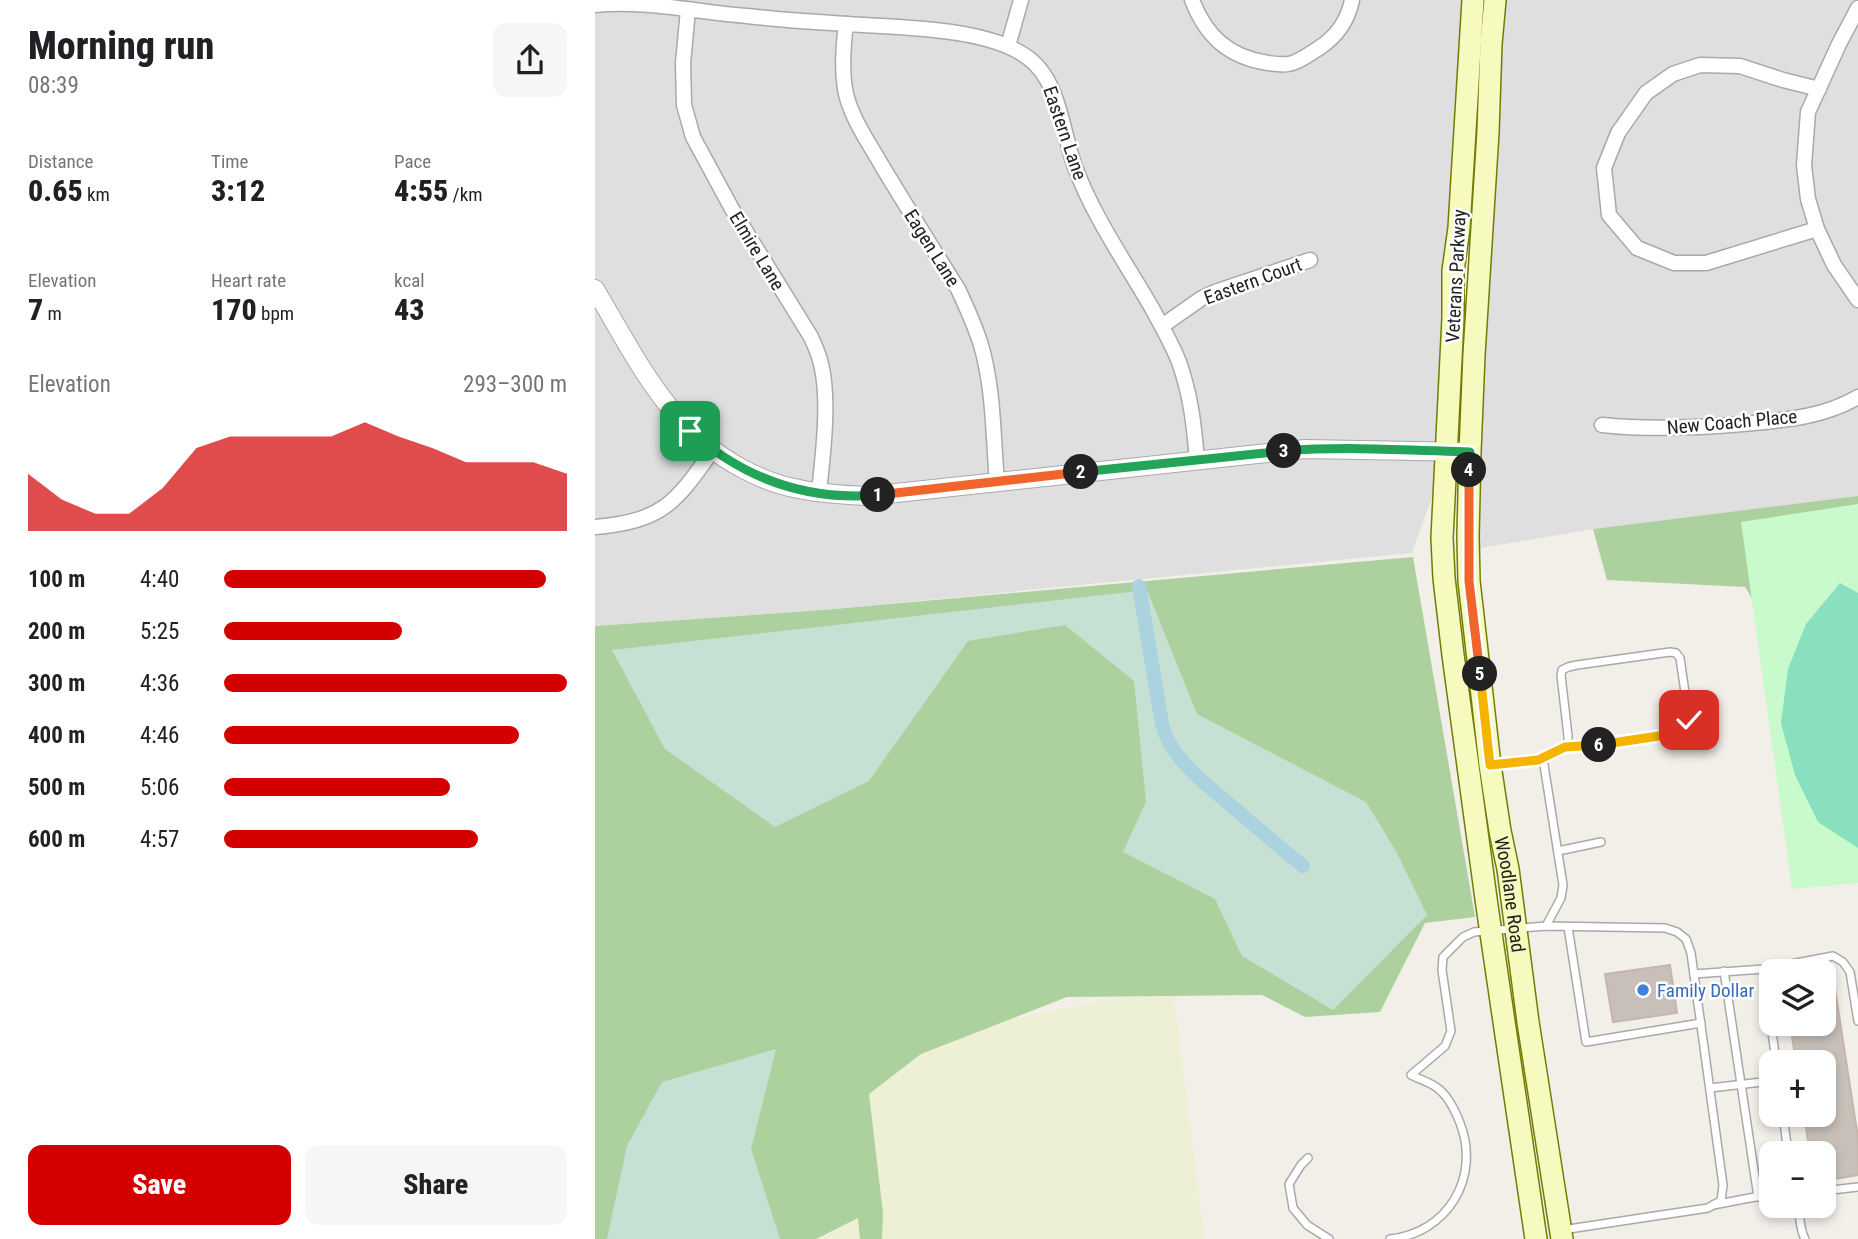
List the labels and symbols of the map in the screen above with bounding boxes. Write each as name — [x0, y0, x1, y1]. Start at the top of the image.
street label: Eastern Lane — [1038, 83, 1092, 183]
street label: Eagen Lane — [899, 205, 965, 291]
street label: Elmire Lane — [725, 208, 789, 295]
street label: Veterans Parkway — [1441, 209, 1471, 343]
street label: Eastern Court — [1201, 253, 1305, 309]
pin — [660, 401, 720, 461]
street label: New Coach Place — [1666, 405, 1798, 439]
pin: 3 — [1267, 434, 1301, 468]
pin: 4 — [1451, 452, 1487, 488]
pin: 2 — [1063, 454, 1099, 490]
pin: 1 — [861, 477, 895, 512]
pin: 5 — [1463, 656, 1498, 692]
pin — [1659, 690, 1719, 750]
pin: 6 — [1581, 728, 1616, 762]
street label: Woodlane Road — [1490, 834, 1530, 954]
place label: Family Dollar — [1657, 979, 1754, 1002]
marker: Family Dollar — [1635, 982, 1651, 998]

